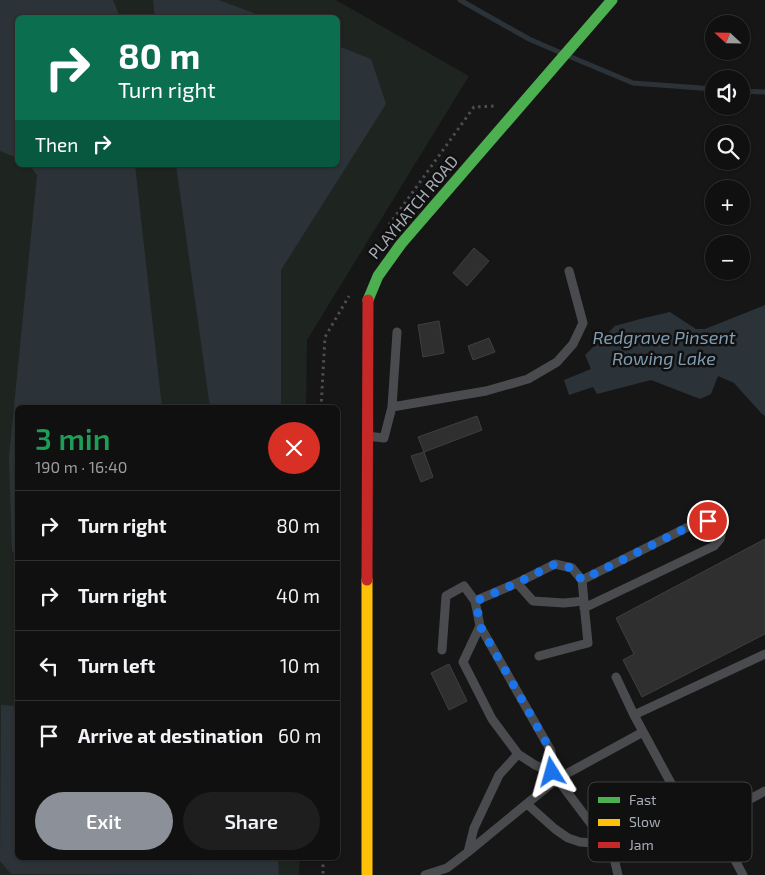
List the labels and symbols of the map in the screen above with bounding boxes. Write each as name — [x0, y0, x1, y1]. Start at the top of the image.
north arrow — [705, 15, 750, 60]
street label: PLAYHATCH ROAD — [364, 151, 461, 262]
water label: Redgrave Pinsent Rowing Lake — [592, 326, 736, 369]
pin — [687, 500, 729, 542]
position arrow — [525, 745, 577, 797]
legend — [588, 782, 752, 862]
text: Fast — [629, 791, 656, 808]
text: Slow — [629, 813, 661, 830]
text: Jam — [629, 836, 654, 853]

